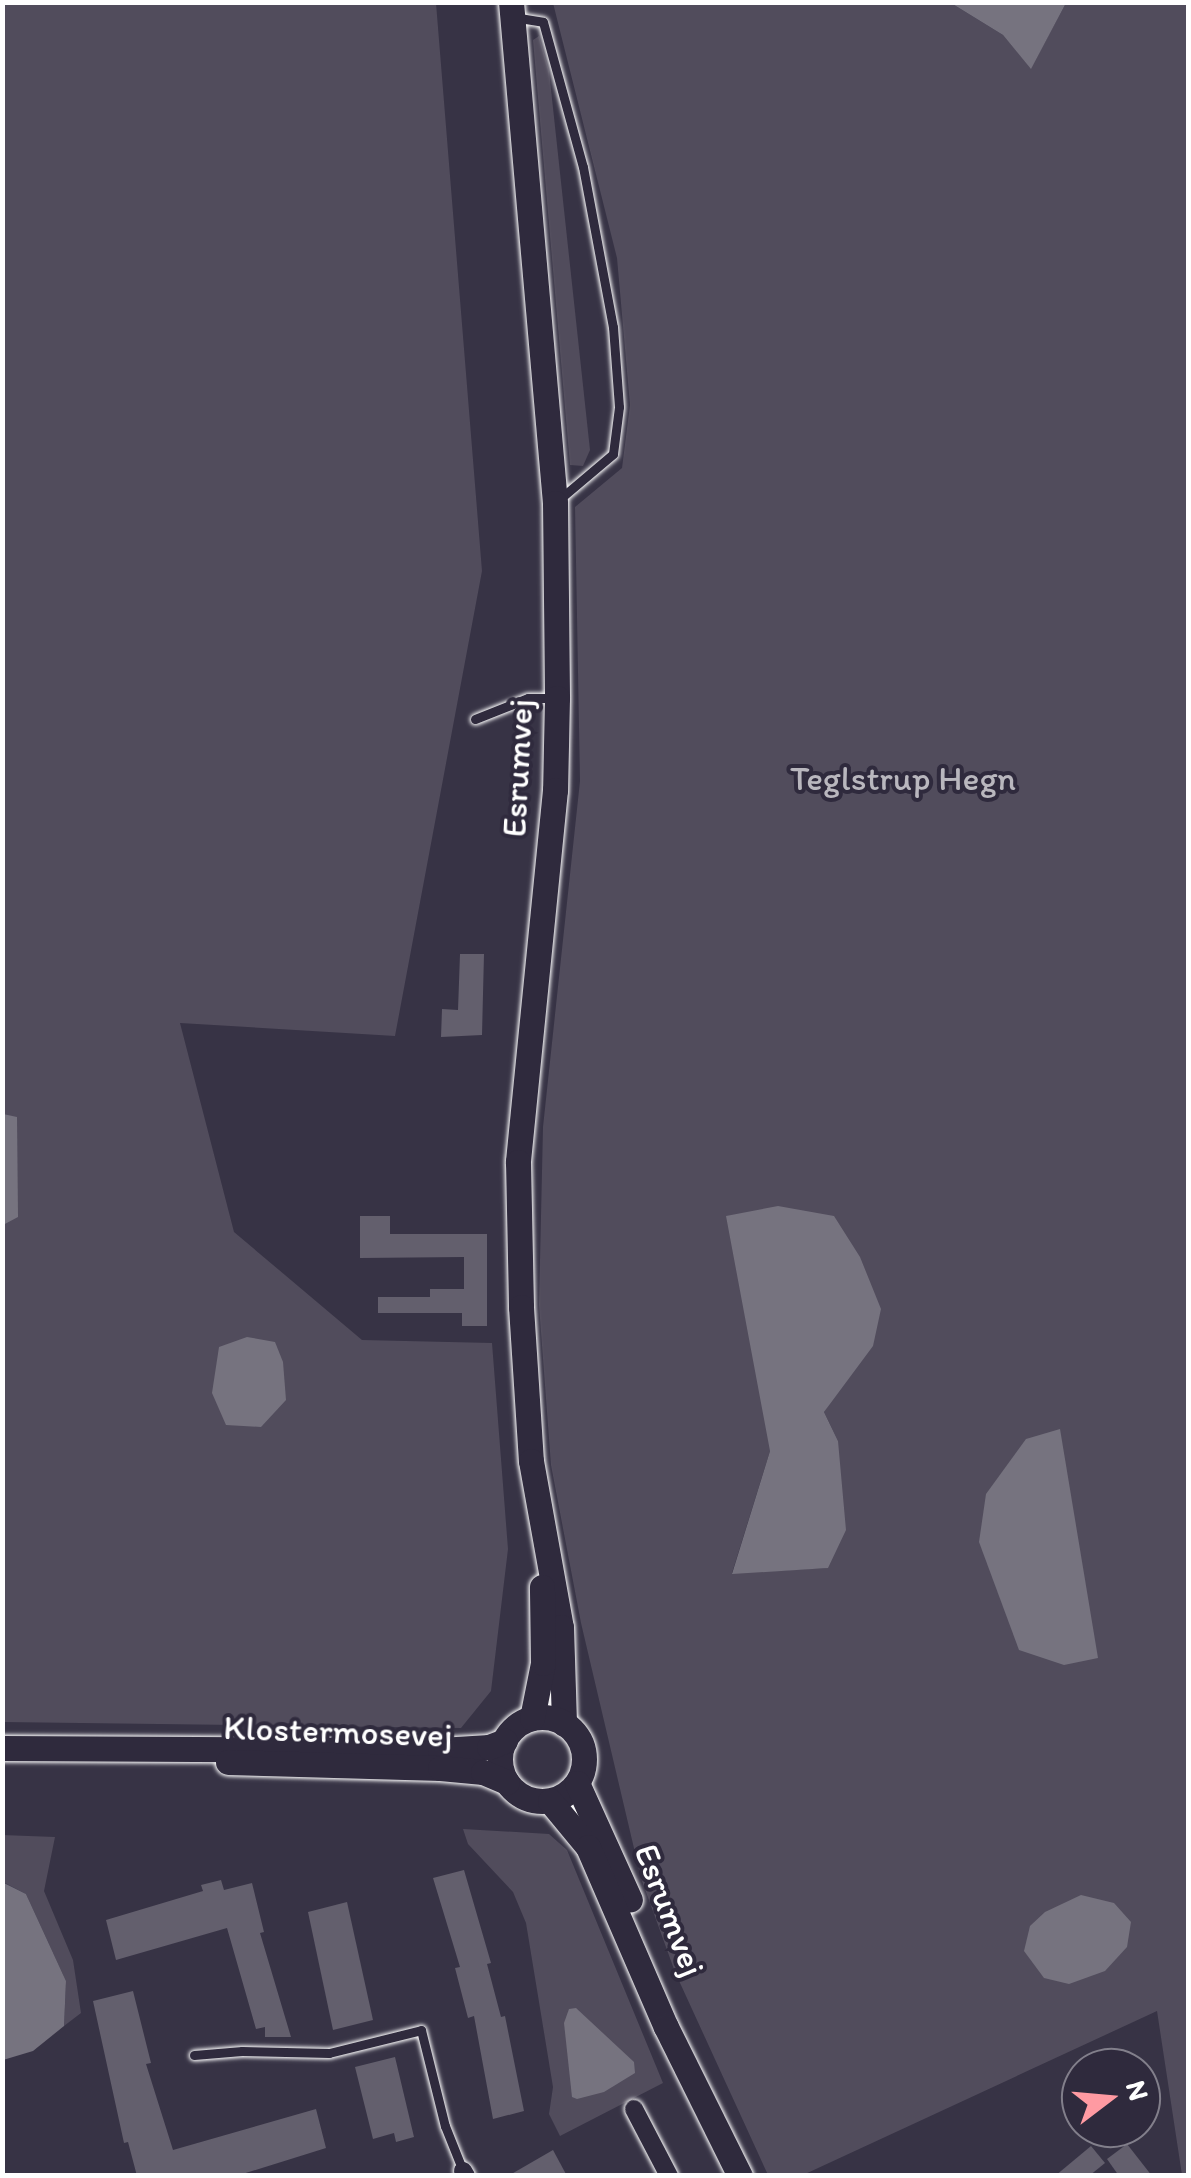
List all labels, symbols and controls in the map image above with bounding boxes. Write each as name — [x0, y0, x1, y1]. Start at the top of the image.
street label: Esrumvej — [492, 698, 542, 838]
park label: Teglstrup Hegn — [790, 757, 1016, 799]
street label: Klostermosevej — [223, 1706, 453, 1756]
street label: Esrumvej — [626, 1838, 714, 1982]
north arrow — [1061, 2048, 1161, 2148]
text: N — [1119, 2077, 1157, 2104]

